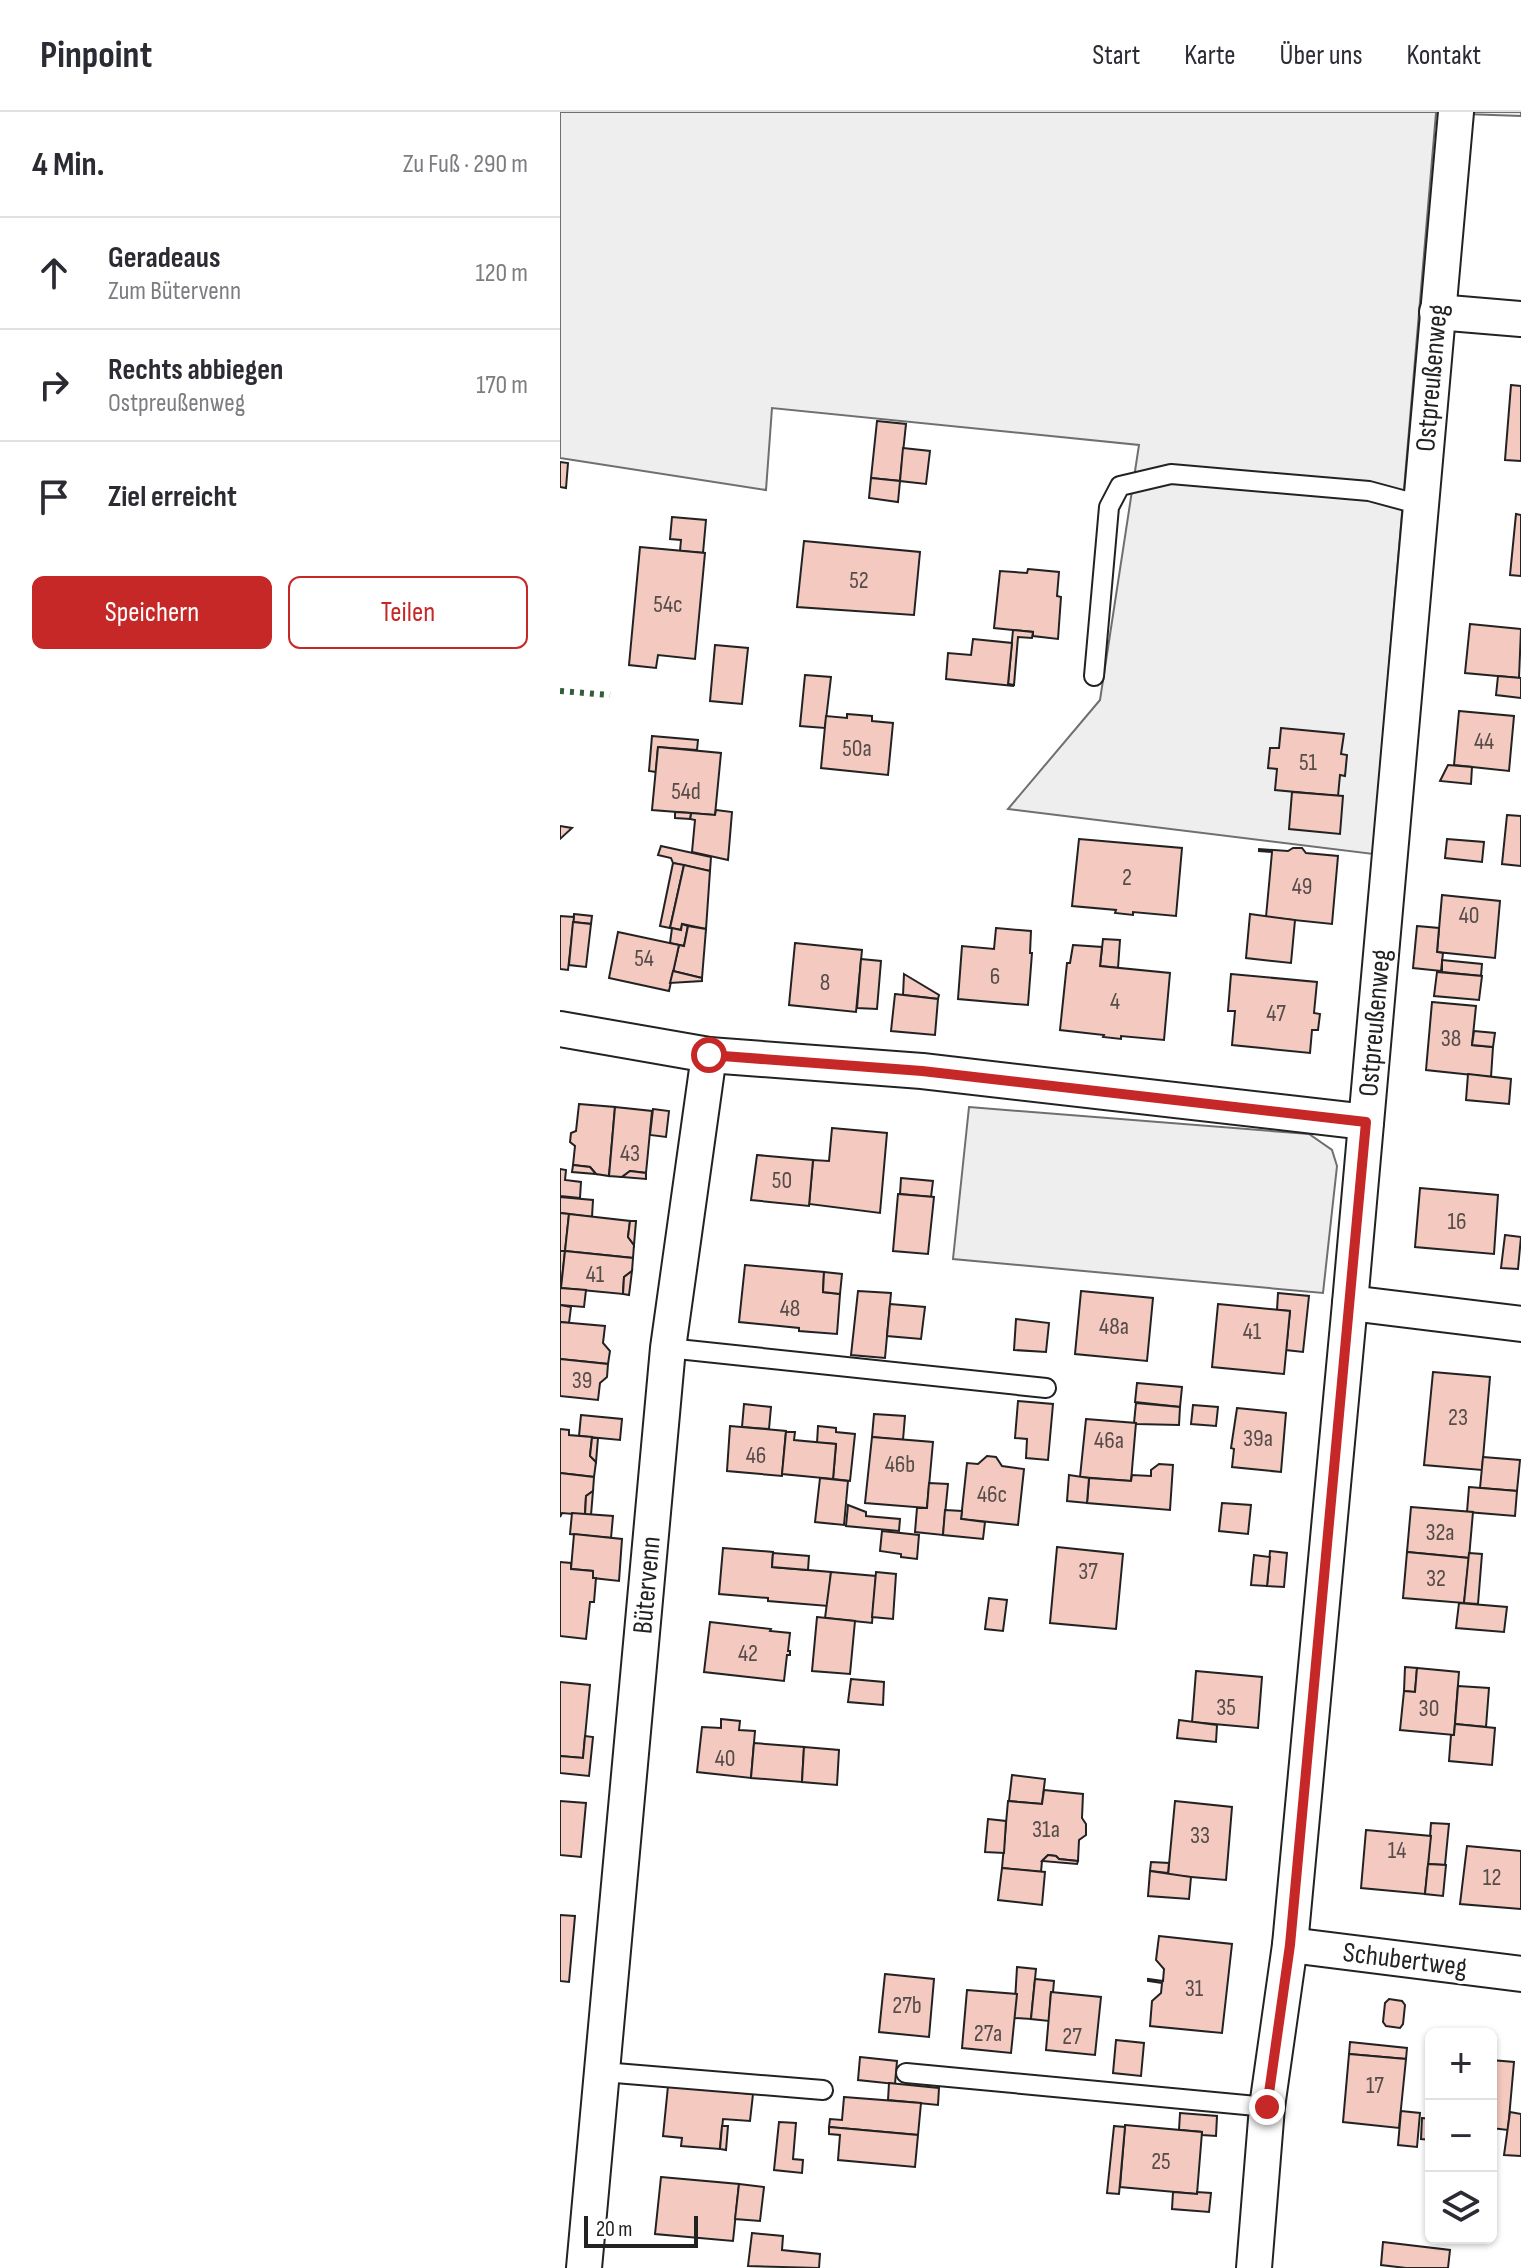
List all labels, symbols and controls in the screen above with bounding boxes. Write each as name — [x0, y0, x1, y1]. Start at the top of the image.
text: Pinpoint — [40, 33, 152, 78]
text: Start — [1092, 39, 1140, 72]
text: Karte — [1184, 39, 1236, 72]
text: Über uns — [1280, 39, 1363, 72]
text: Kontakt — [1407, 39, 1481, 72]
text: 4 Min. — [32, 144, 104, 185]
text: Zu Fuß · 290 m — [403, 149, 528, 180]
text: Geradeaus — [108, 240, 221, 276]
icon: ahead — [32, 251, 76, 295]
text: 120 m — [475, 258, 528, 289]
text: Zum Bütervenn — [108, 276, 241, 307]
street label: Ostpreußenweg — [1409, 303, 1455, 453]
text: Rechts abbiegen — [108, 352, 283, 388]
icon: right — [32, 363, 76, 407]
text: 170 m — [476, 370, 528, 401]
text: Ostpreußenweg — [108, 388, 245, 419]
icon: arrive — [32, 475, 76, 519]
text: Ziel erreicht — [108, 479, 237, 515]
house number: 52 — [849, 566, 869, 595]
button: Speichern — [32, 576, 272, 649]
button: Teilen — [288, 576, 528, 649]
house number: 54c — [653, 590, 683, 619]
house number: 44 — [1474, 727, 1494, 756]
house number: 50a — [842, 734, 872, 763]
house number: 51 — [1299, 748, 1318, 777]
house number: 54d — [671, 777, 701, 806]
house number: 2 — [1122, 863, 1132, 892]
house number: 49 — [1292, 872, 1312, 901]
house number: 40 — [1459, 901, 1479, 930]
house number: 54 — [634, 944, 654, 973]
street label: Ostpreußenweg — [1352, 948, 1398, 1098]
house number: 6 — [990, 962, 1000, 991]
house number: 8 — [820, 968, 830, 997]
house number: 4 — [1110, 987, 1120, 1016]
house number: 47 — [1266, 999, 1286, 1028]
house number: 38 — [1441, 1024, 1461, 1053]
route start — [691, 1037, 727, 1073]
house number: 43 — [620, 1139, 640, 1168]
house number: 50 — [772, 1166, 792, 1195]
house number: 16 — [1448, 1207, 1466, 1236]
house number: 41 — [586, 1260, 605, 1289]
house number: 48 — [780, 1294, 800, 1323]
house number: 48a — [1099, 1312, 1129, 1341]
house number: 41 — [1243, 1317, 1262, 1346]
house number: 39 — [572, 1366, 592, 1395]
house number: 23 — [1448, 1403, 1468, 1432]
house number: 39a — [1243, 1424, 1273, 1453]
house number: 46a — [1094, 1426, 1124, 1455]
house number: 46 — [746, 1441, 766, 1470]
house number: 46b — [885, 1450, 915, 1479]
house number: 46c — [977, 1480, 1007, 1509]
house number: 32a — [1425, 1518, 1455, 1547]
street label: Bütervenn — [626, 1535, 668, 1635]
house number: 37 — [1078, 1557, 1098, 1586]
house number: 32 — [1426, 1564, 1446, 1593]
house number: 42 — [738, 1639, 758, 1668]
house number: 35 — [1216, 1693, 1236, 1722]
house number: 30 — [1419, 1694, 1439, 1723]
house number: 40 — [715, 1744, 735, 1773]
house number: 31a — [1032, 1815, 1060, 1844]
house number: 33 — [1190, 1821, 1210, 1850]
house number: 14 — [1388, 1836, 1406, 1865]
house number: 12 — [1483, 1863, 1501, 1892]
street label: Schubertweg — [1341, 1936, 1469, 1984]
house number: 31 — [1185, 1974, 1204, 2003]
house number: 27b — [892, 1991, 922, 2020]
house number: 27a — [974, 2019, 1002, 2048]
house number: 27 — [1062, 2022, 1082, 2051]
map controls — [1425, 2028, 1497, 2244]
button: + — [1425, 2028, 1497, 2100]
house number: 17 — [1366, 2071, 1384, 2100]
route end — [1249, 2089, 1285, 2125]
button: − — [1425, 2100, 1497, 2172]
house number: 25 — [1151, 2147, 1171, 2176]
button: layers — [1425, 2172, 1497, 2244]
scale bar — [584, 2212, 698, 2248]
text: 20 m — [596, 2216, 633, 2243]

